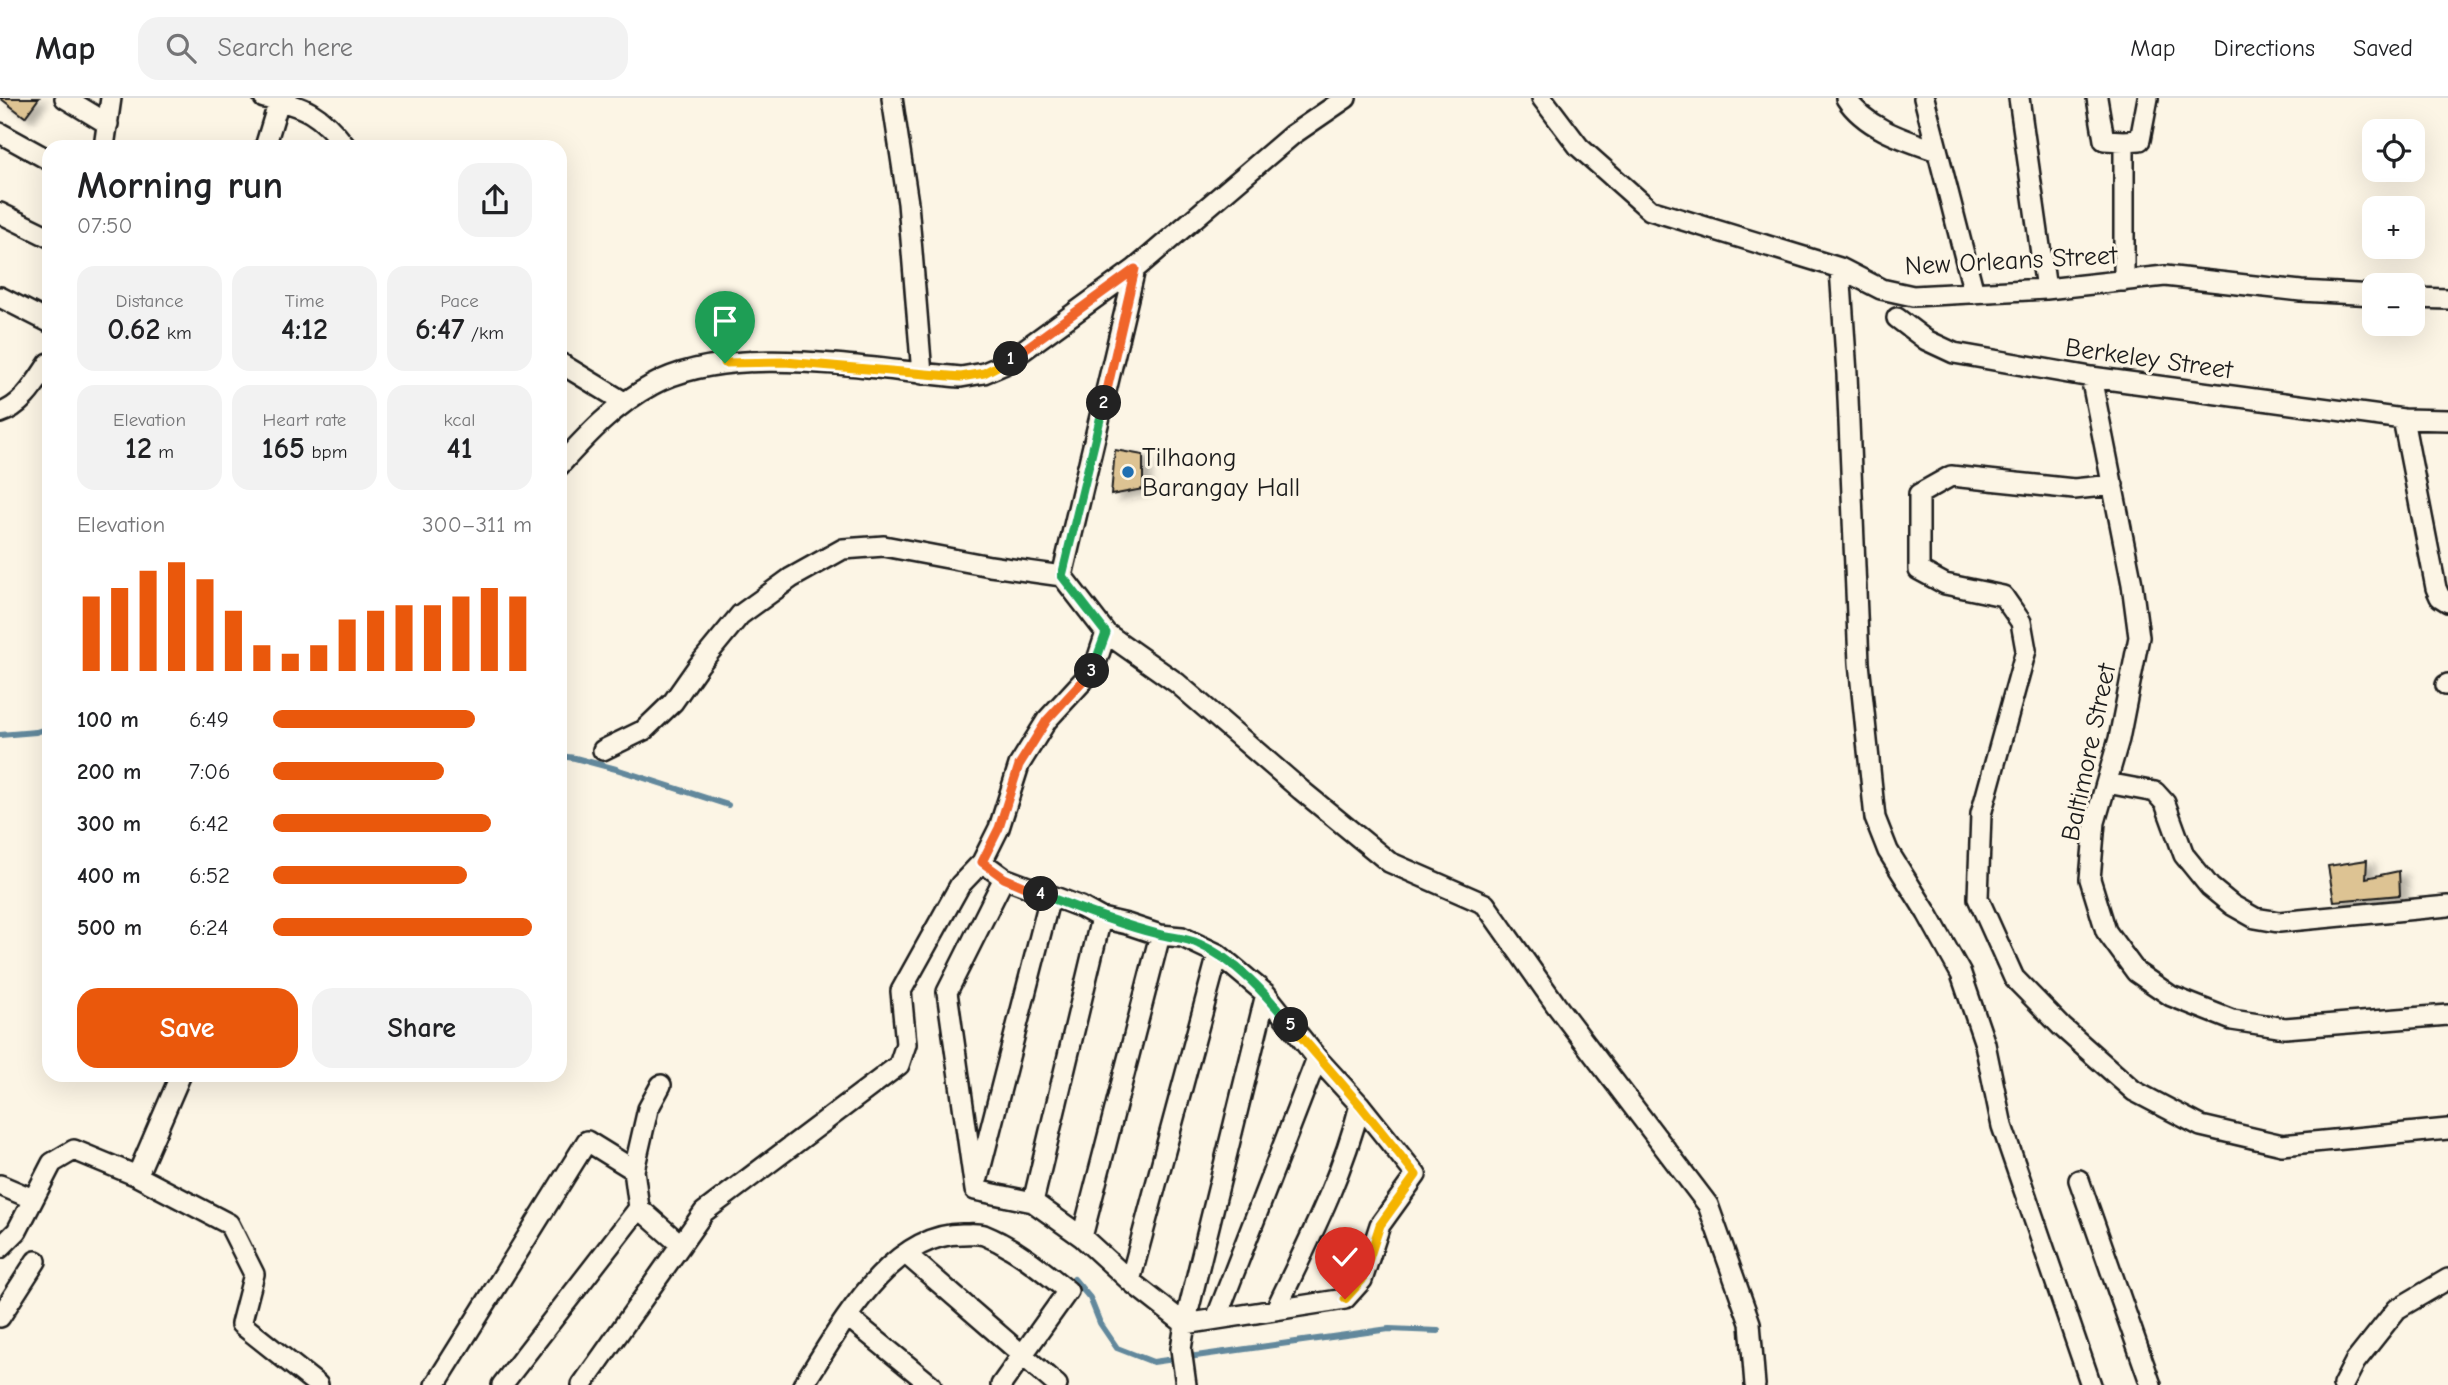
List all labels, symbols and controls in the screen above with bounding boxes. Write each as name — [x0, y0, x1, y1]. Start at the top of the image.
search box — [138, 17, 628, 80]
text: Map — [35, 29, 96, 67]
icon: search — [162, 29, 200, 67]
text: Search here — [218, 33, 353, 63]
text: Map — [2130, 34, 2176, 62]
text: Directions — [2214, 34, 2315, 62]
text: Saved — [2353, 34, 2413, 62]
map controls — [2362, 119, 2425, 336]
button: locate — [2362, 119, 2425, 182]
button: share — [458, 163, 532, 237]
text: Morning run — [77, 164, 283, 208]
button: + — [2362, 196, 2425, 259]
text: 07:50 — [77, 212, 133, 239]
street label: New Orleans Street — [1904, 240, 2120, 282]
button: − — [2362, 273, 2425, 336]
text: Distance — [115, 290, 184, 312]
text: Time — [285, 290, 324, 312]
text: Pace — [440, 290, 479, 312]
pin — [695, 291, 755, 363]
icon: arrive — [706, 302, 744, 340]
text: 0.62 — [107, 312, 160, 347]
text: 4:12 — [281, 312, 328, 347]
text: 6:47 — [415, 312, 464, 347]
text: km — [160, 322, 192, 344]
text: /km — [464, 322, 504, 344]
street label: Berkeley Street — [2063, 332, 2236, 386]
pin: 1 — [993, 342, 1028, 376]
text: 1 — [1007, 347, 1014, 369]
pin: 2 — [1086, 386, 1122, 420]
text: 2 — [1099, 391, 1108, 413]
text: Elevation — [113, 409, 186, 431]
text: Heart rate — [263, 409, 346, 431]
text: kcal — [444, 409, 475, 431]
text: 12 — [125, 431, 152, 466]
text: 165 — [262, 431, 305, 466]
text: 41 — [447, 431, 472, 466]
text: m — [152, 441, 174, 463]
text: bpm — [305, 441, 347, 463]
place label: Tilhaong Barangay Hall — [1142, 443, 1300, 503]
marker: Tilhaong Barangay Hall — [1120, 464, 1136, 480]
text: Elevation — [77, 511, 165, 538]
text: 300–311 m — [422, 511, 532, 538]
pin: 3 — [1074, 654, 1110, 688]
text: 3 — [1087, 659, 1096, 681]
street label: Baltimore Street — [2056, 659, 2123, 844]
text: 100 m — [77, 706, 139, 733]
text: 6:49 — [189, 706, 229, 733]
text: 200 m — [77, 758, 141, 785]
text: 7:06 — [189, 758, 231, 785]
text: 300 m — [77, 810, 141, 837]
text: 6:42 — [189, 810, 229, 837]
text: 400 m — [77, 862, 141, 889]
text: 6:52 — [189, 862, 230, 889]
pin: 4 — [1024, 876, 1058, 912]
text: 4 — [1036, 882, 1045, 904]
text: 500 m — [77, 914, 142, 941]
text: 6:24 — [189, 914, 229, 941]
button: Save — [77, 988, 298, 1068]
button: Share — [312, 988, 532, 1068]
pin: 5 — [1274, 1007, 1308, 1042]
text: 5 — [1285, 1013, 1296, 1035]
pin — [1315, 1227, 1375, 1299]
icon: check — [1326, 1238, 1364, 1276]

